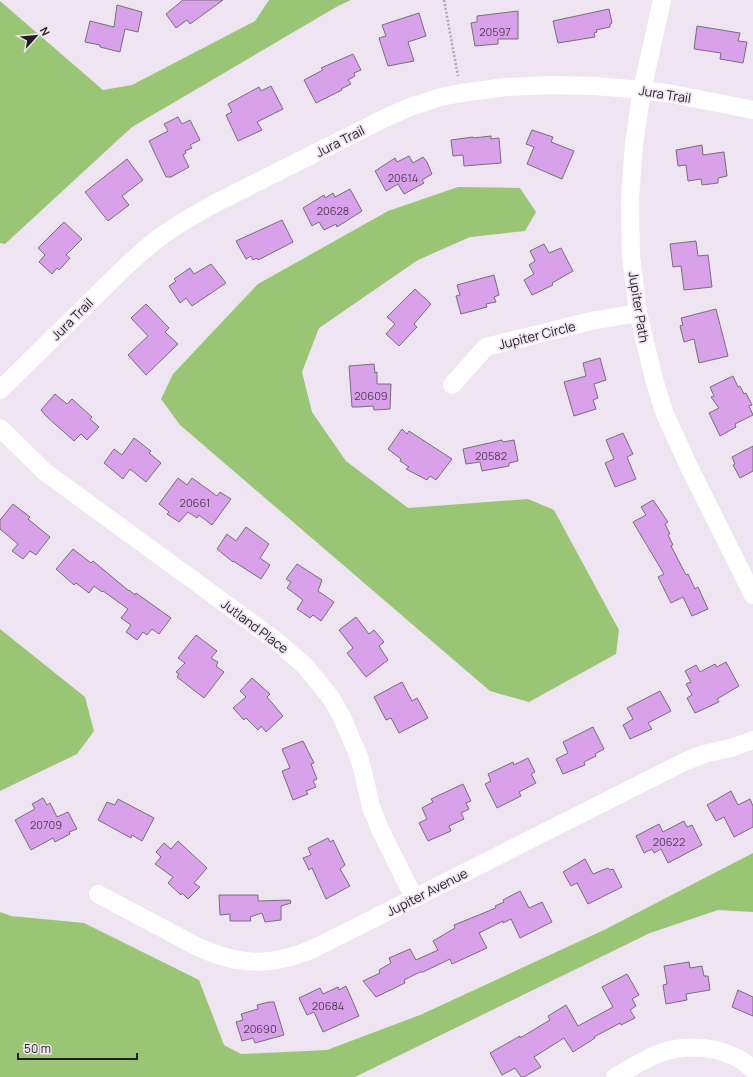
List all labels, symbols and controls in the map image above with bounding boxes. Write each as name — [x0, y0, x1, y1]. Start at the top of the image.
north arrow — [16, 16, 56, 56]
text: N — [37, 24, 54, 38]
house number: 20597 — [479, 24, 511, 39]
street label: Jura Trail — [638, 81, 692, 107]
street label: Jura Trail — [312, 121, 368, 161]
house number: 20614 — [388, 170, 418, 185]
house number: 20628 — [317, 203, 349, 218]
street label: Jupiter Path — [624, 270, 654, 344]
street label: Jura Trail — [47, 294, 97, 344]
street label: Jupiter Circle — [497, 317, 578, 353]
house number: 20609 — [354, 388, 388, 403]
house number: 20582 — [475, 448, 507, 463]
house number: 20661 — [180, 495, 210, 510]
street label: Jutland Place — [218, 595, 293, 657]
house number: 20709 — [30, 817, 62, 832]
house number: 20622 — [653, 834, 685, 849]
street label: Jupiter Avenue — [383, 864, 471, 920]
house number: 20684 — [312, 998, 344, 1013]
house number: 20690 — [243, 1021, 277, 1036]
scale bar — [18, 1035, 137, 1061]
text: 50 m — [24, 1040, 51, 1057]

